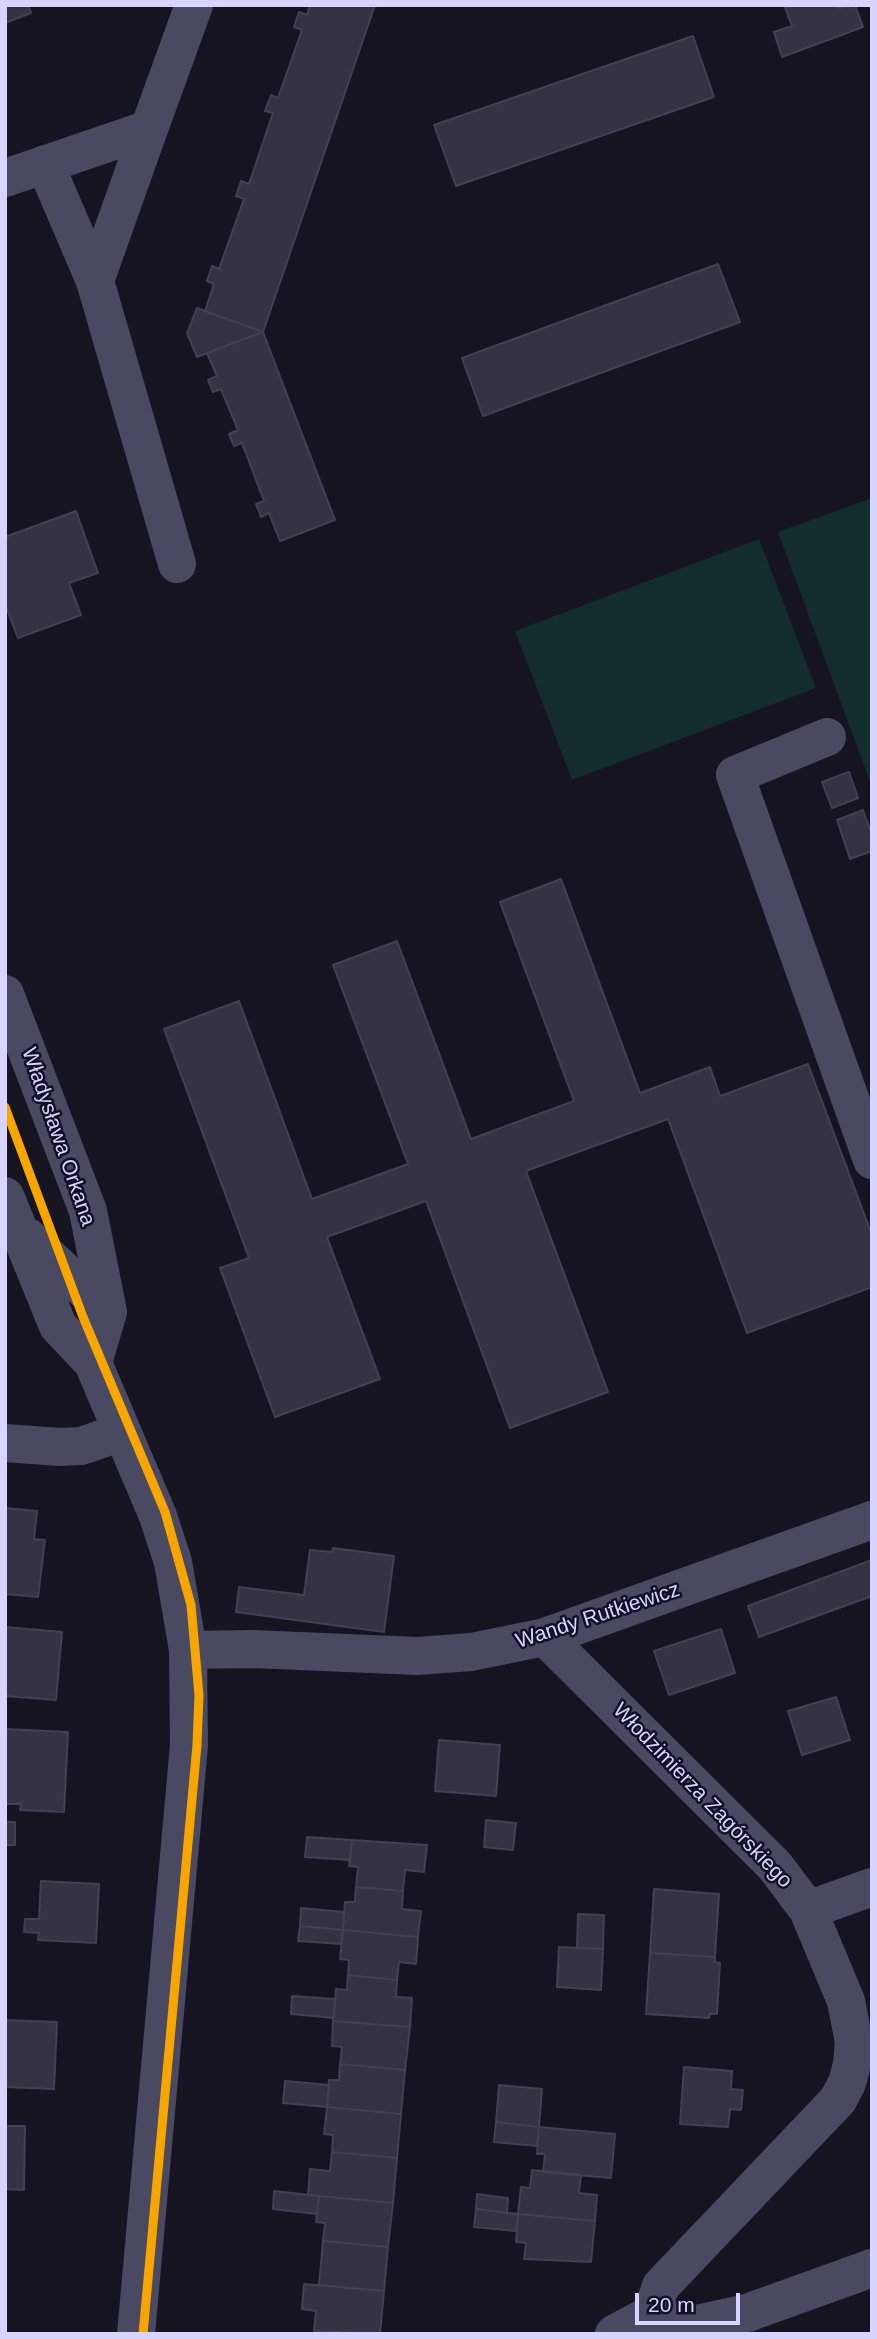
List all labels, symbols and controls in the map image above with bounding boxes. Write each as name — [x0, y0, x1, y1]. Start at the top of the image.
street label: Władysława Orkana — [16, 1045, 100, 1229]
street label: Wandy Rutkiewicz — [513, 1578, 683, 1654]
street label: Włodzimierza Zagórskiego — [607, 1698, 797, 1894]
scale bar — [639, 2280, 744, 2324]
text: 20 m — [648, 2293, 695, 2316]

